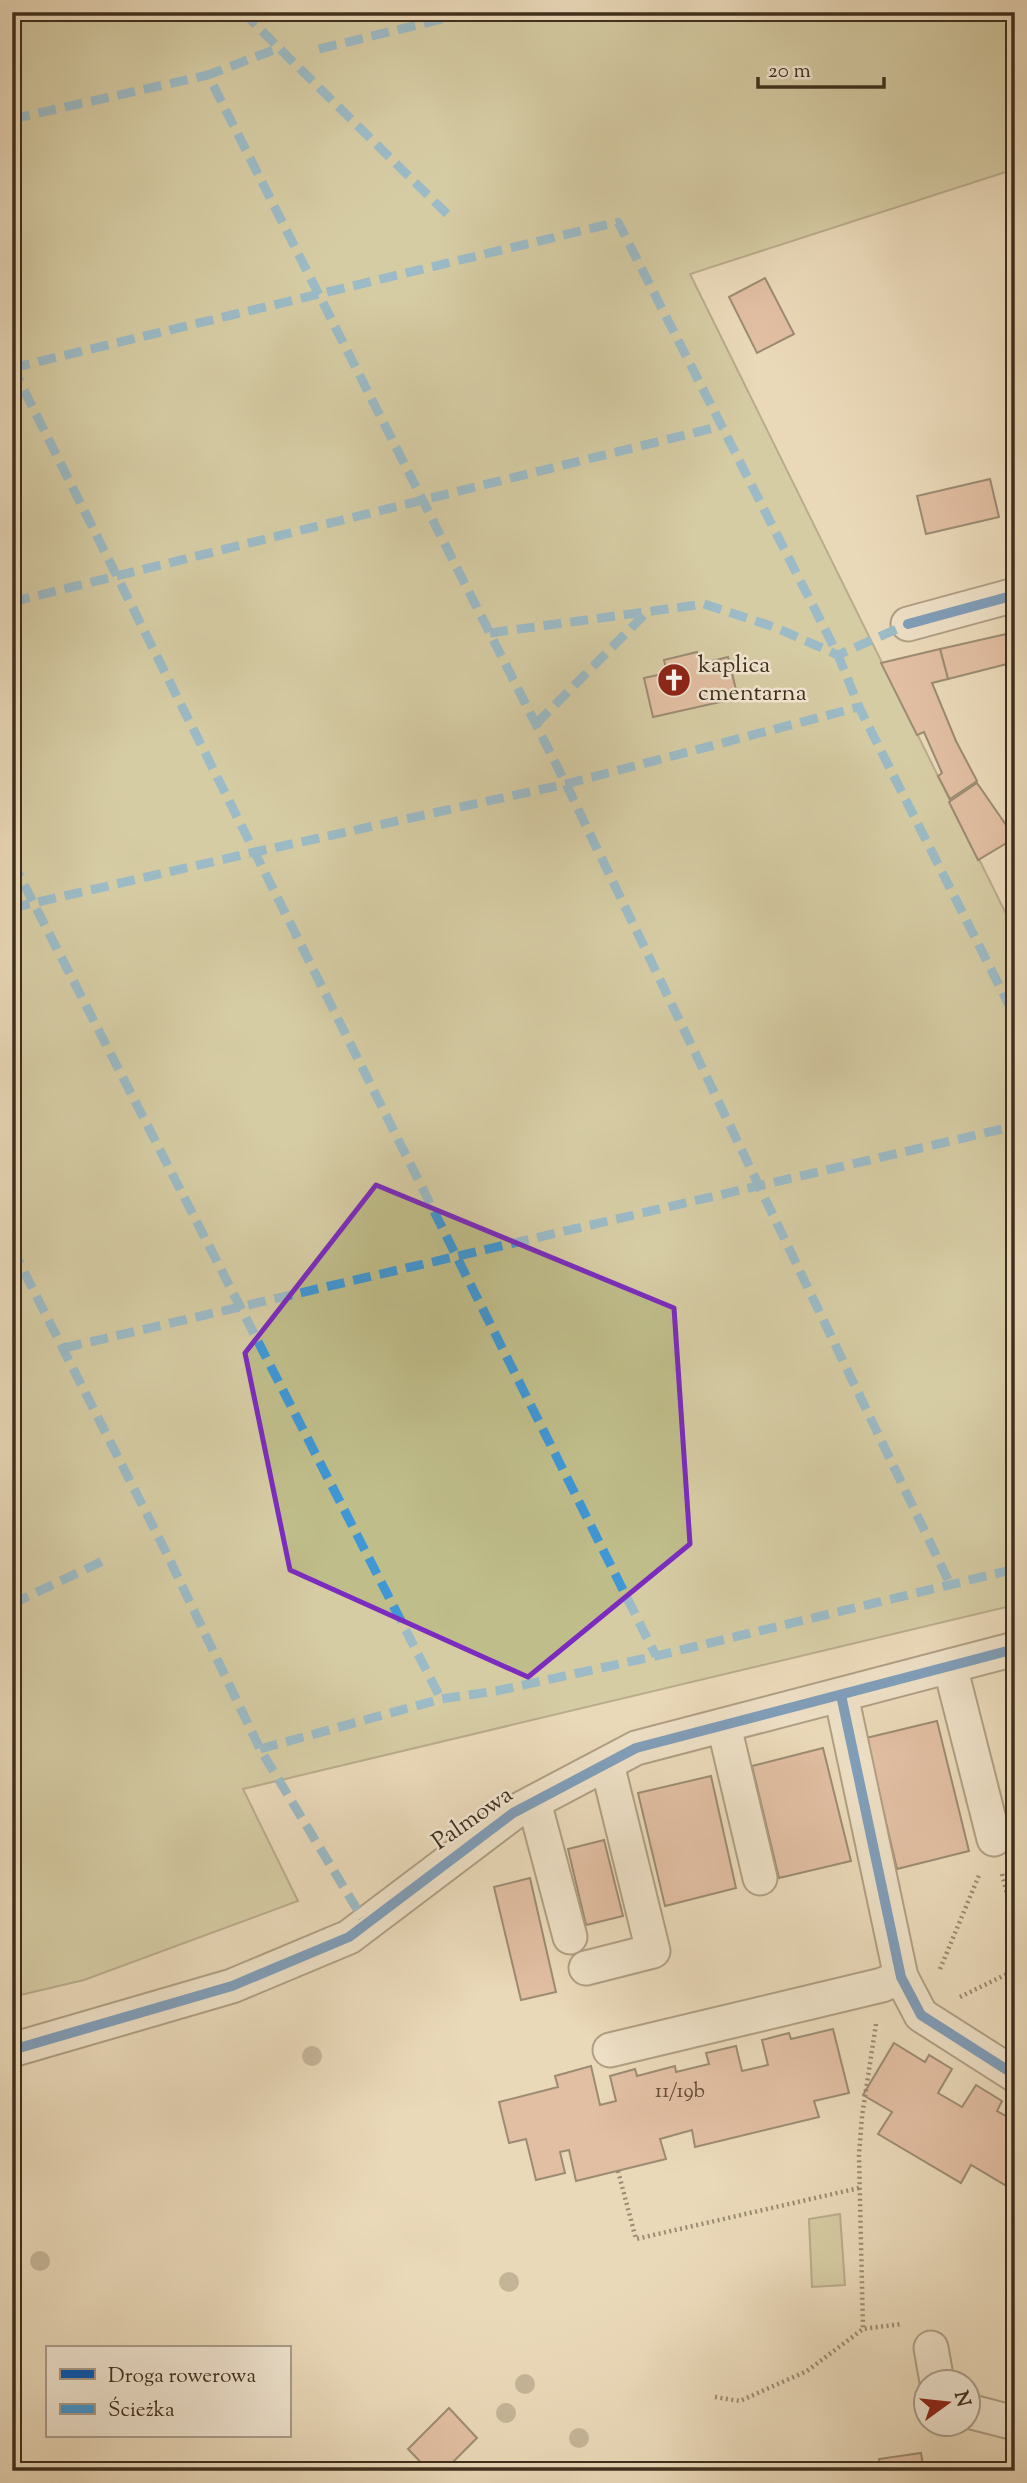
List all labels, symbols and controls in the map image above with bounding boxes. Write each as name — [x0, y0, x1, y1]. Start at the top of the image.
scale bar — [758, 46, 884, 90]
text: 20 m — [768, 57, 811, 87]
place label: kaplica cmentarna — [698, 649, 807, 711]
church icon: kaplica cmentarna — [655, 661, 693, 699]
street label: Palmowa — [426, 1779, 520, 1859]
house number: 11/19b — [655, 2077, 705, 2107]
legend — [46, 2346, 290, 2438]
text: Droga rowerowa — [108, 2362, 256, 2392]
north arrow — [912, 2368, 982, 2438]
text: N — [946, 2388, 976, 2410]
text: Ścieżka — [108, 2396, 175, 2426]

